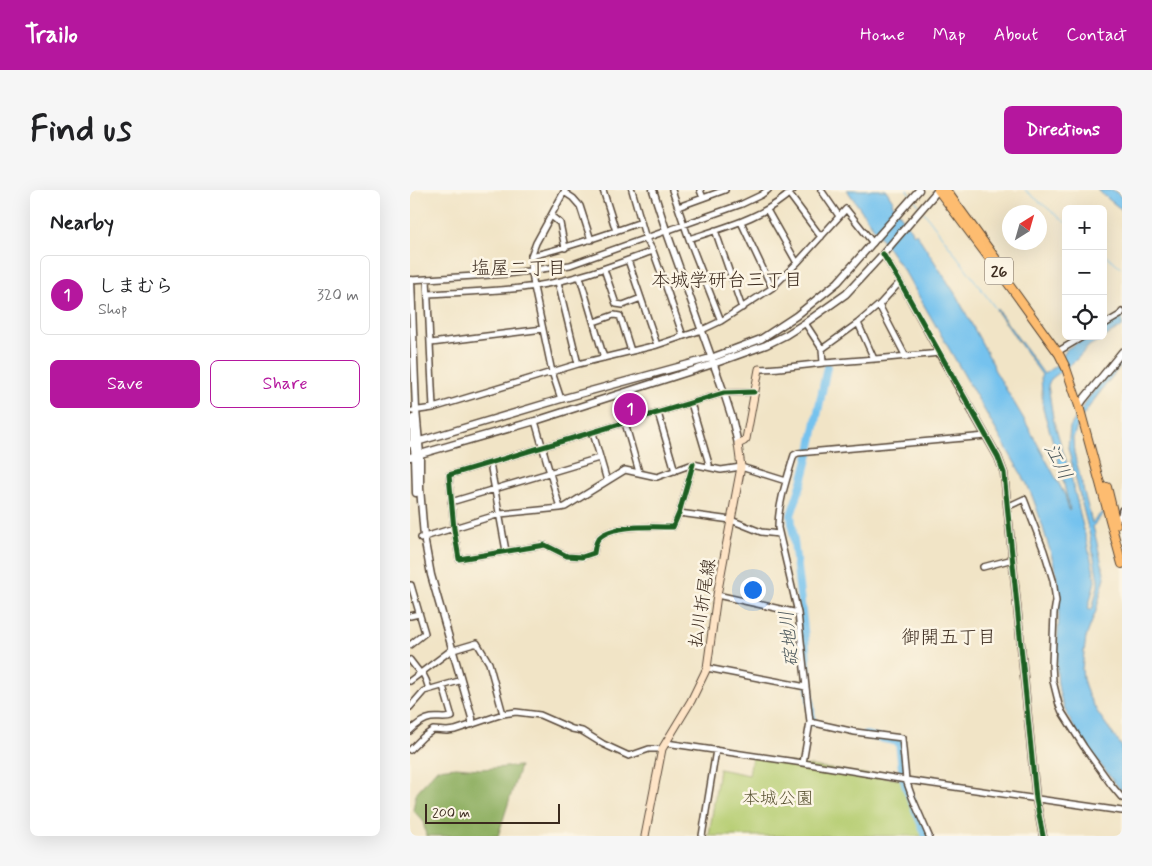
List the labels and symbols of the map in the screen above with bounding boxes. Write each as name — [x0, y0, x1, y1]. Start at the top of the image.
north arrow — [1002, 205, 1047, 250]
district label: 塩屋二丁目 — [471, 256, 567, 281]
road number: 26 — [985, 258, 1013, 284]
district label: 本城学研台三丁目 — [651, 268, 803, 293]
pin: 1 — [614, 390, 646, 428]
water label: 江川 — [1038, 439, 1077, 484]
street label: 払川折尾線 — [684, 557, 722, 649]
your location — [740, 577, 766, 603]
water label: 碇地川 — [774, 609, 805, 669]
district label: 御開五丁目 — [901, 625, 997, 650]
park label: 本城公園 — [742, 787, 814, 811]
scale bar — [425, 801, 560, 824]

